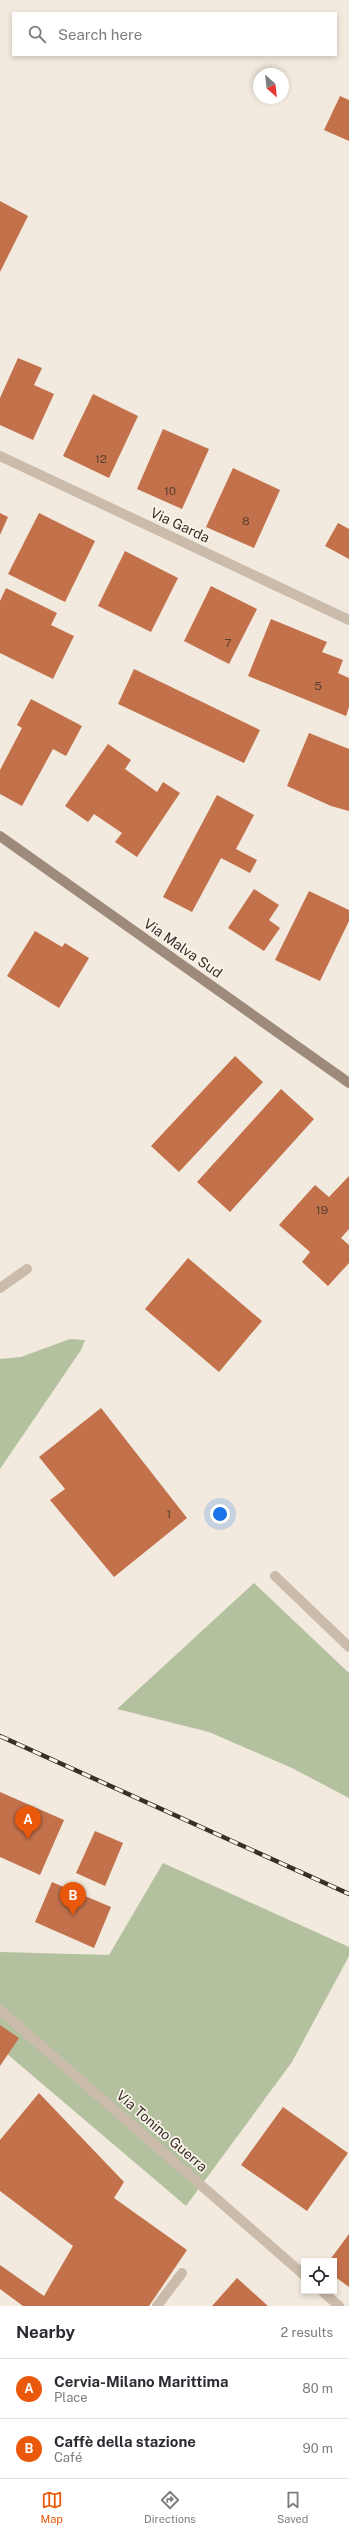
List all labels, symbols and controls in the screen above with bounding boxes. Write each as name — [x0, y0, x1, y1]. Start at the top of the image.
search box — [12, 12, 337, 56]
icon: search — [26, 23, 48, 45]
text: Search here — [58, 26, 142, 43]
north arrow — [253, 68, 289, 104]
house number: 12 — [95, 452, 107, 466]
house number: 10 — [164, 484, 176, 498]
street label: Via Garda — [148, 504, 212, 546]
house number: 8 — [242, 514, 250, 528]
house number: 7 — [224, 636, 232, 650]
house number: 5 — [314, 679, 322, 693]
street label: Via Malva Sud — [141, 915, 225, 981]
house number: 19 — [316, 1203, 328, 1217]
your location — [210, 1504, 230, 1524]
house number: 1 — [167, 1507, 171, 1521]
pin: A — [15, 1806, 41, 1839]
pin: B — [60, 1882, 86, 1915]
street label: Via Tonino Guerra — [113, 2087, 211, 2175]
map controls — [301, 2258, 337, 2294]
button: locate — [301, 2258, 337, 2294]
text: Nearby — [16, 2322, 75, 2342]
text: 2 results — [281, 2325, 333, 2340]
text: Cervia-Milano Marittima — [54, 2373, 228, 2390]
text: A — [24, 2381, 34, 2396]
text: 80 m — [302, 2381, 333, 2396]
text: Place — [54, 2390, 88, 2405]
text: Caffè della stazione — [54, 2433, 196, 2450]
text: B — [25, 2441, 33, 2456]
text: 90 m — [303, 2441, 333, 2456]
text: Café — [54, 2450, 82, 2465]
tab: Map — [41, 2489, 63, 2525]
tab: Directions — [144, 2489, 196, 2525]
tab: Saved — [277, 2489, 308, 2525]

